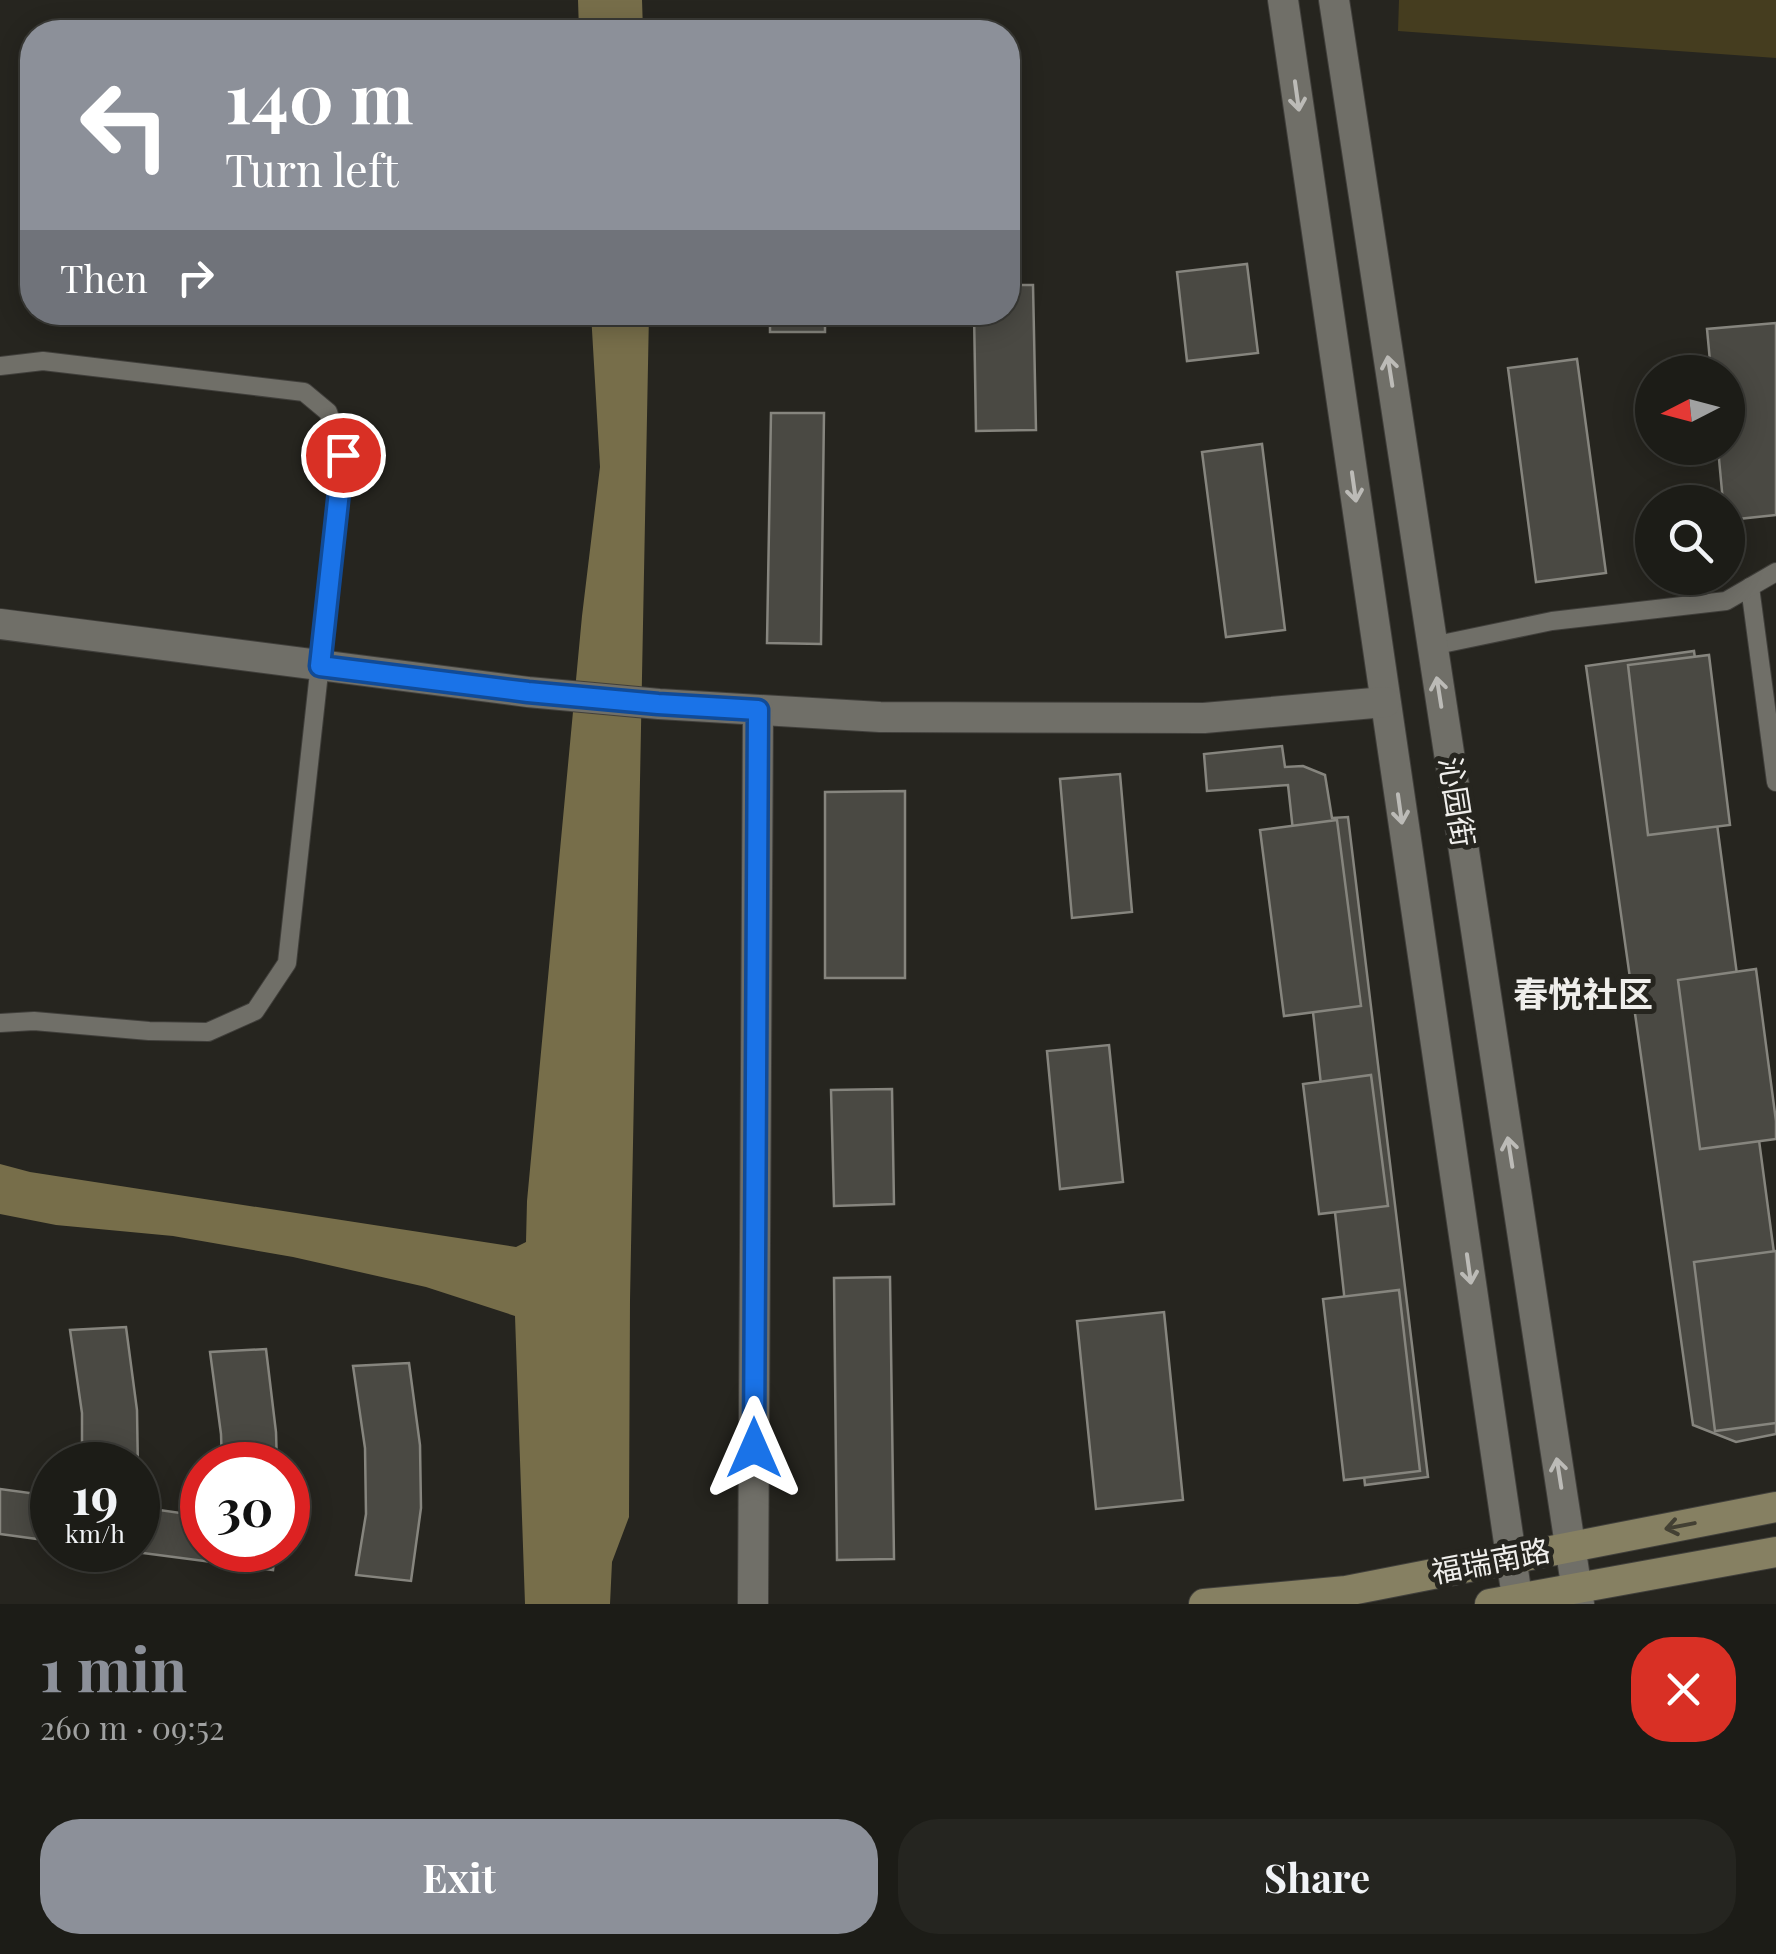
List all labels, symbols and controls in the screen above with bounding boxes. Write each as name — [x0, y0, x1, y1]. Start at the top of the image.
text: 140 m — [225, 48, 414, 142]
icon: left — [60, 60, 190, 190]
one-way arrow — [1288, 80, 1306, 112]
text: Turn left — [225, 138, 399, 198]
icon: right — [168, 250, 223, 305]
text: Then — [60, 252, 148, 303]
one-way arrow — [1381, 355, 1399, 388]
north arrow — [1635, 355, 1745, 465]
map controls — [1635, 355, 1745, 595]
pin — [301, 413, 386, 498]
icon: arrive — [316, 428, 371, 483]
one-way arrow — [1345, 471, 1363, 503]
button: search — [1635, 485, 1745, 595]
one-way arrow — [1430, 676, 1448, 709]
street label: 沁园街 — [1431, 754, 1485, 849]
one-way arrow — [1392, 792, 1410, 825]
district label: 春悦社区 — [1513, 969, 1653, 1016]
one-way arrow — [1500, 1136, 1518, 1168]
one-way arrow — [1460, 1252, 1478, 1285]
position arrow — [702, 1396, 806, 1500]
speed limit sign: 30 — [180, 1442, 310, 1572]
one-way arrow — [1549, 1457, 1568, 1490]
text: 19 — [72, 1461, 118, 1528]
text: km/h — [65, 1516, 125, 1549]
one-way arrow — [1665, 1517, 1697, 1536]
street label: 福瑞南路 — [1428, 1529, 1553, 1591]
text: 1 min — [40, 1627, 187, 1707]
button: close — [1631, 1637, 1736, 1742]
text: 260 m · 09:52 — [40, 1705, 224, 1748]
button: Exit — [40, 1819, 878, 1934]
button: Share — [898, 1819, 1736, 1934]

